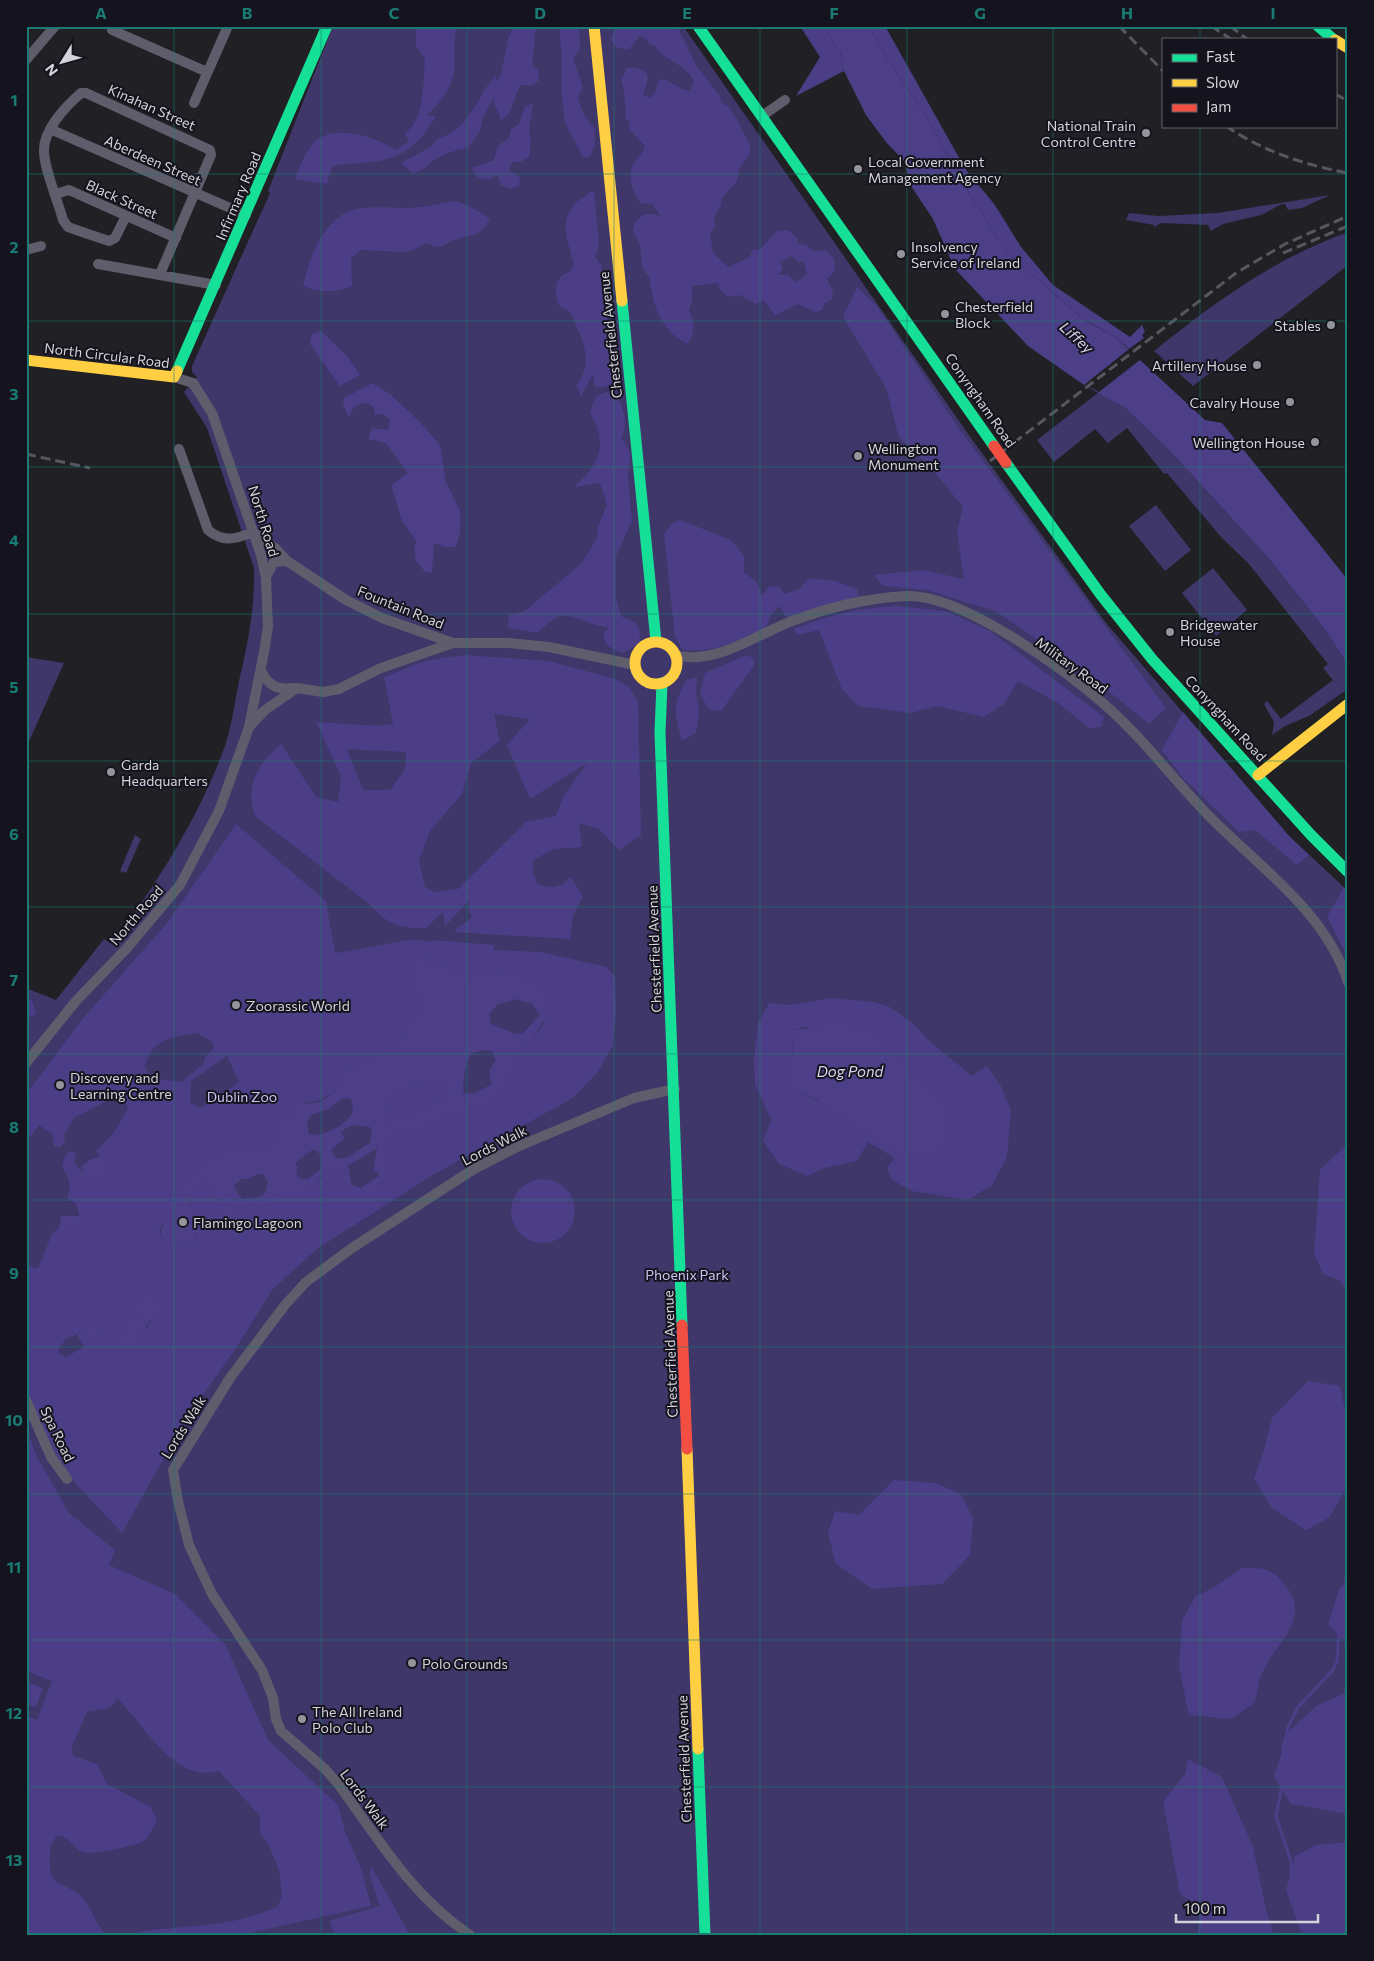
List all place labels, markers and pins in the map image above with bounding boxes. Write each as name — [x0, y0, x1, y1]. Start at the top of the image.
place label: National Train Control Centre — [1041, 117, 1136, 150]
marker: National Train Control Centre — [1140, 127, 1152, 139]
place label: Local Government Management Agency — [868, 153, 1001, 186]
marker: Local Government Management Agency — [852, 163, 864, 175]
place label: Insolvency Service of Ireland — [911, 238, 1020, 271]
marker: Insolvency Service of Ireland — [895, 248, 907, 260]
place label: Chesterfield Block — [955, 298, 1033, 331]
marker: Chesterfield Block — [939, 308, 951, 320]
place label: Stables — [1274, 317, 1321, 334]
marker: Stables — [1325, 319, 1337, 331]
place label: Artillery House — [1152, 357, 1247, 374]
marker: Artillery House — [1251, 359, 1263, 371]
place label: Cavalry House — [1189, 394, 1280, 411]
marker: Cavalry House — [1284, 396, 1296, 408]
place label: Wellington House — [1193, 434, 1305, 451]
marker: Wellington House — [1309, 436, 1321, 448]
place label: Wellington Monument — [868, 440, 939, 473]
marker: Wellington Monument — [852, 450, 864, 462]
place label: Bridgewater House — [1180, 616, 1258, 649]
marker: Bridgewater House — [1164, 626, 1176, 638]
place label: Garda Headquarters — [121, 756, 208, 789]
marker: Garda Headquarters — [105, 766, 117, 778]
place label: Zoorassic World — [246, 997, 350, 1014]
marker: Zoorassic World — [230, 999, 242, 1011]
place label: Discovery and Learning Centre — [70, 1069, 172, 1102]
marker: Discovery and Learning Centre — [54, 1079, 66, 1091]
place label: Flamingo Lagoon — [193, 1214, 302, 1231]
marker: Flamingo Lagoon — [177, 1216, 189, 1228]
place label: Polo Grounds — [422, 1655, 508, 1672]
marker: Polo Grounds — [406, 1657, 418, 1669]
place label: The All Ireland Polo Club — [312, 1703, 402, 1736]
marker: The All Ireland Polo Club — [296, 1713, 308, 1725]

